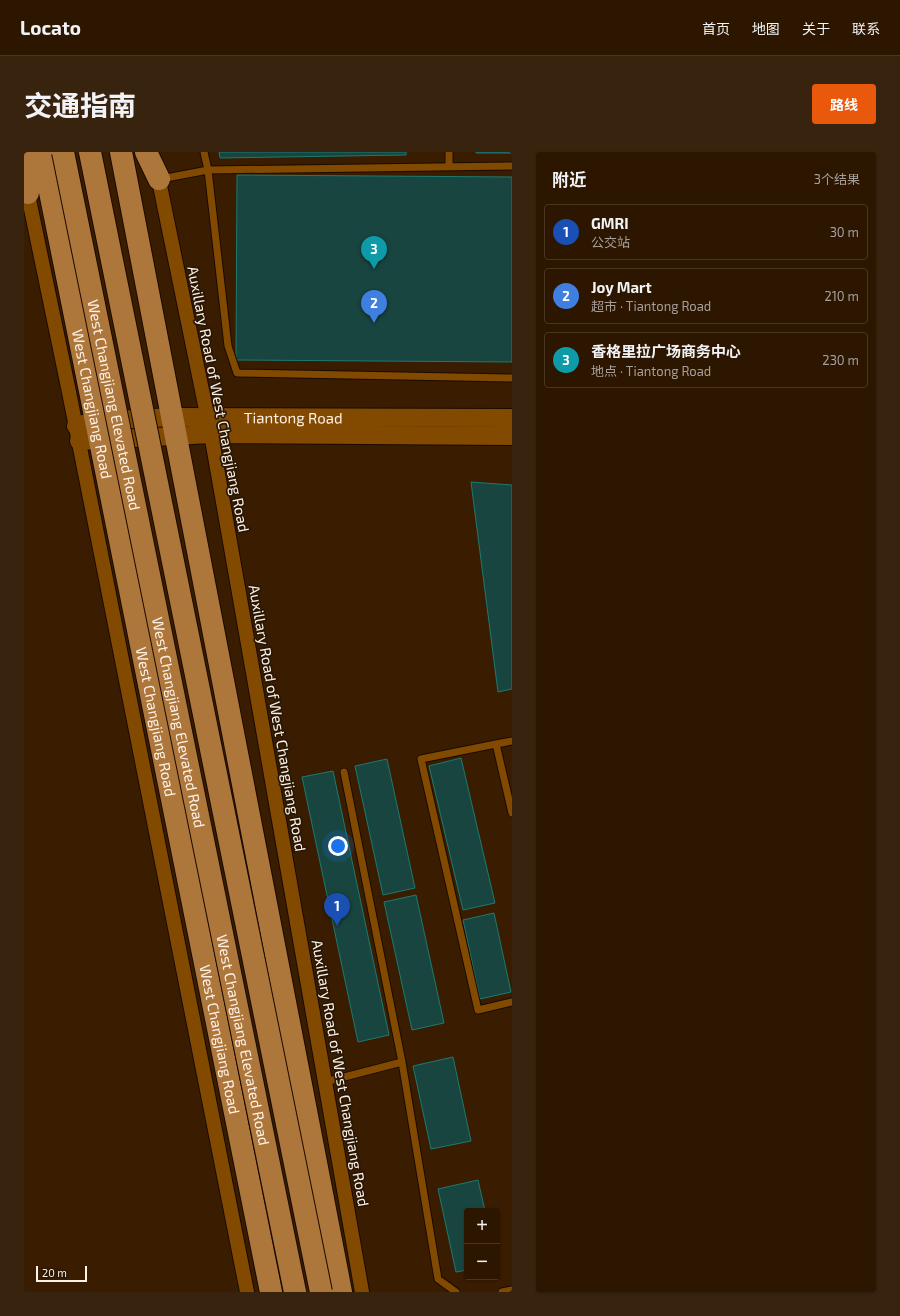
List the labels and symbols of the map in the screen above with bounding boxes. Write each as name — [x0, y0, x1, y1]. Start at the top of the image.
pin: 3 — [361, 236, 387, 269]
street label: Auxillary Road of West Changjiang Road — [183, 264, 254, 534]
pin: 2 — [361, 290, 387, 323]
street label: West Changjiang Elevated Road — [84, 298, 145, 512]
street label: West Changjiang Road — [69, 328, 116, 480]
street label: Tiantong Road — [244, 408, 343, 427]
street label: Auxillary Road of West Changjiang Road — [245, 583, 310, 853]
street label: West Changjiang Elevated Road — [149, 615, 209, 829]
street label: West Changjiang Road — [133, 645, 180, 798]
your location — [328, 836, 348, 856]
pin: 1 — [324, 893, 350, 926]
street label: West Changjiang Elevated Road — [213, 933, 274, 1147]
street label: Auxillary Road of West Changjiang Road — [308, 938, 373, 1208]
street label: West Changjiang Road — [196, 963, 244, 1116]
scale bar — [36, 1264, 87, 1283]

